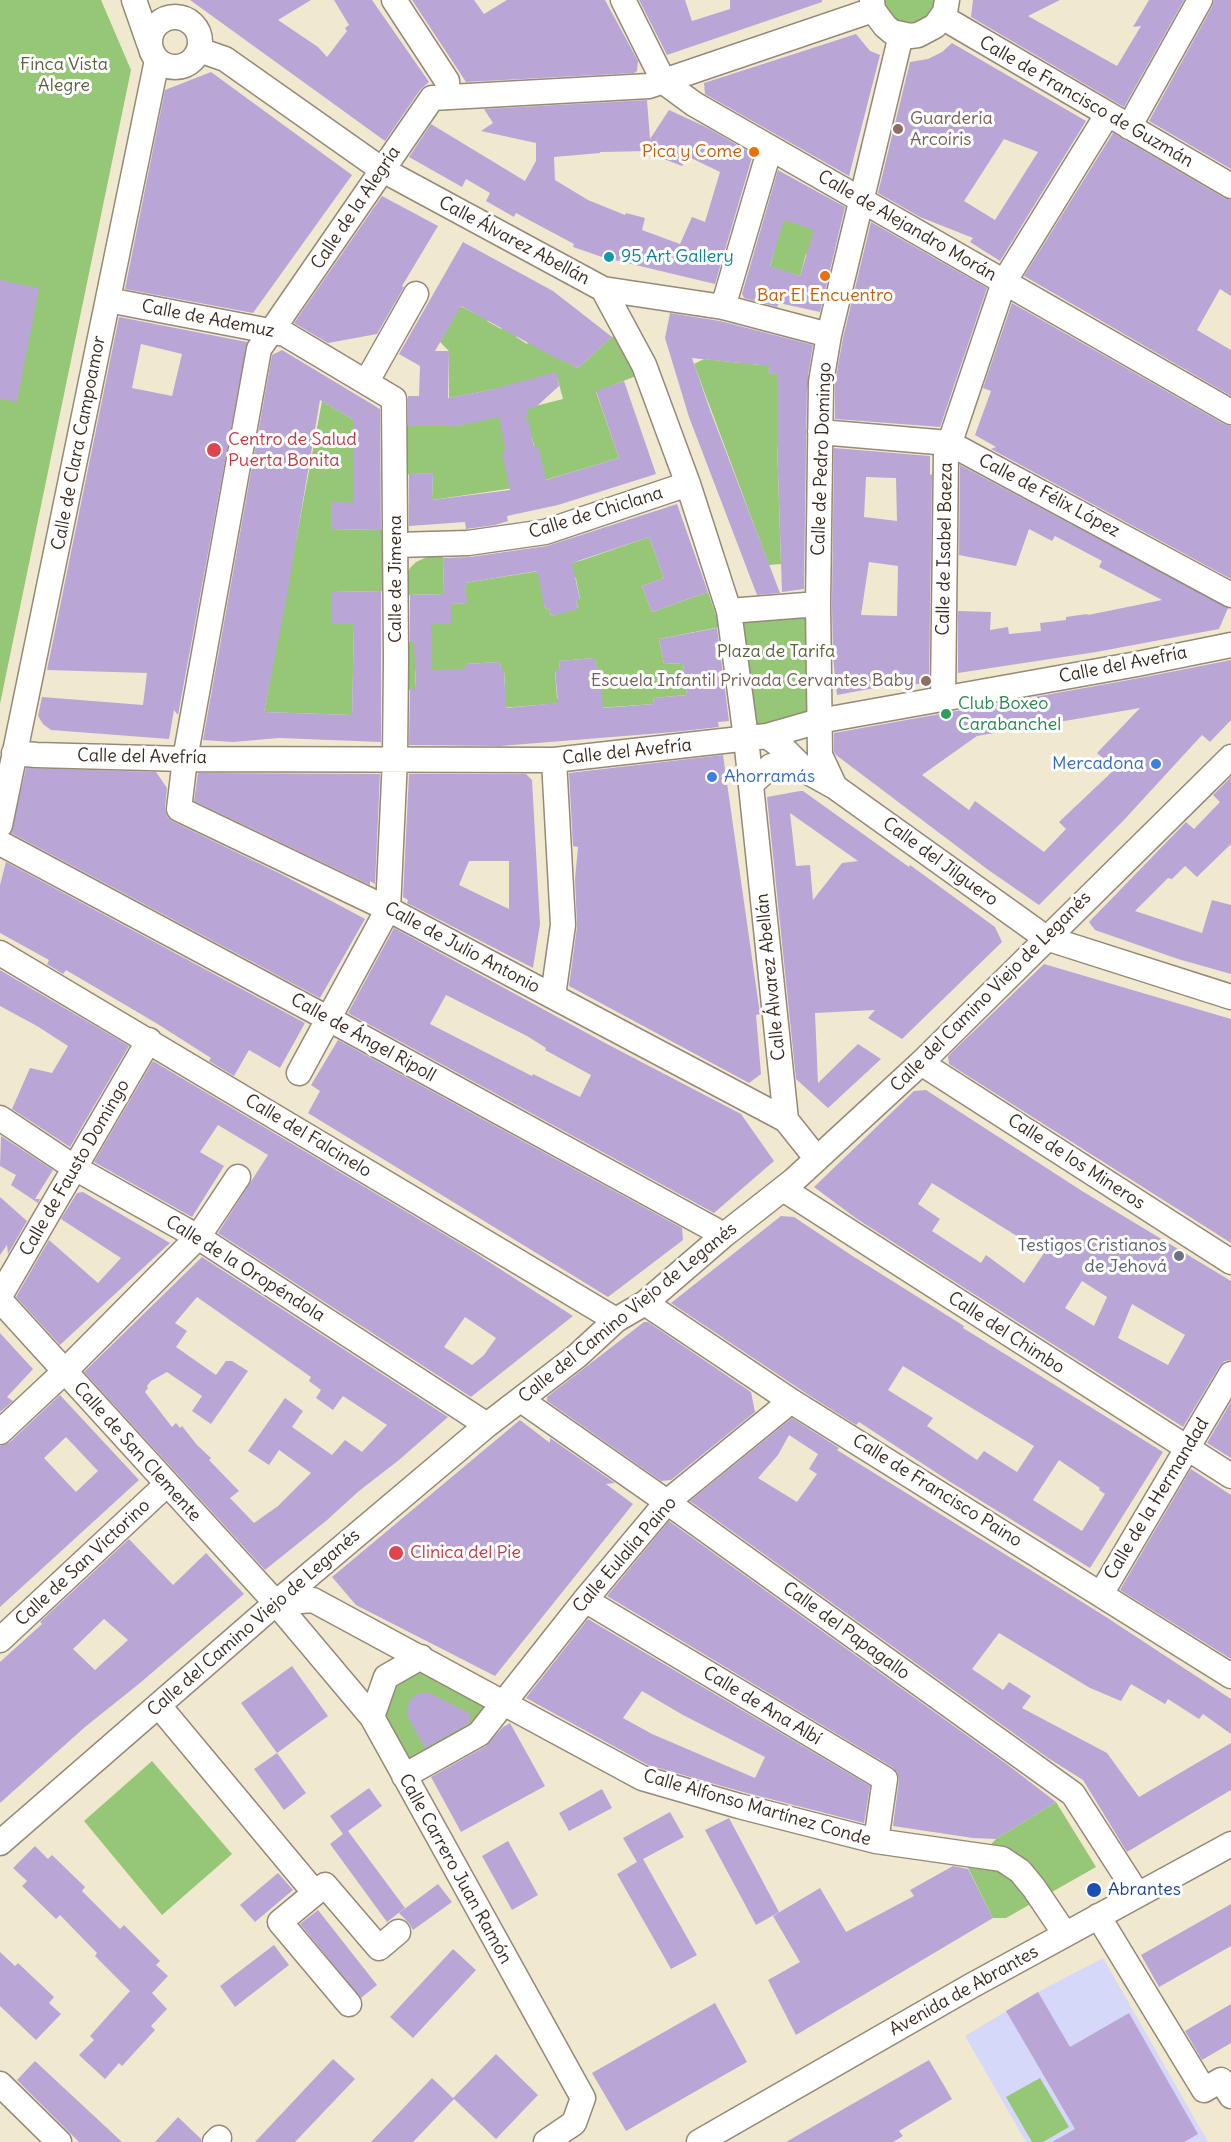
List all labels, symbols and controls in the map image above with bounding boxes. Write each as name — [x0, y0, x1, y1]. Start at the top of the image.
street label: Calle de Francisco de Guzmán — [975, 32, 1197, 172]
park label: Finca Vista Alegre — [20, 54, 108, 97]
place label: Guardería Arcoíris — [910, 108, 993, 150]
marker: Guardería Arcoíris — [891, 122, 905, 136]
place label: Pica y Come — [642, 141, 742, 163]
street label: Calle de la Alegría — [307, 142, 405, 274]
marker: Pica y Come — [747, 145, 761, 159]
street label: Calle de Alejandro Morán — [814, 166, 1000, 286]
street label: Calle Álvarez Abellán — [435, 192, 593, 290]
place label: 95 Art Gallery — [621, 246, 734, 268]
marker: 95 Art Gallery — [602, 250, 616, 264]
marker: Bar El Encuentro — [818, 269, 832, 283]
place label: Bar El Encuentro — [757, 285, 893, 307]
street label: Calle de Ademuz — [140, 296, 276, 342]
street label: Calle de Clara Campoamor — [48, 334, 110, 552]
street label: Calle de Pedro Domingo — [808, 362, 836, 556]
place label: Centro de Salud Puerta Bonita — [228, 429, 357, 472]
marker: Centro de Salud Puerta Bonita — [205, 441, 223, 459]
street label: Calle de Félix López — [975, 450, 1123, 542]
street label: Calle de Isabel Baeza — [933, 462, 957, 636]
street label: Calle de Chiclana — [526, 482, 666, 544]
street label: Calle de Jimena — [385, 515, 407, 643]
park label: Plaza de Tarifa — [717, 641, 835, 663]
street label: Calle del Avefría — [1057, 642, 1189, 688]
place label: Escuela Infantil Privada Cervantes Baby — [591, 670, 914, 692]
marker: Escuela Infantil Privada Cervantes Baby — [919, 674, 933, 688]
place label: Club Boxeo Carabanchel — [958, 693, 1061, 736]
marker: Club Boxeo Carabanchel — [939, 707, 953, 721]
street label: Calle del Avefría — [561, 734, 693, 770]
street label: Calle del Avefría — [77, 745, 207, 769]
place label: Mercadona — [1052, 753, 1144, 775]
marker: Mercadona — [1149, 757, 1163, 771]
place label: Ahorramás — [724, 766, 815, 788]
marker: Ahorramás — [705, 770, 719, 784]
street label: Calle del Jilguero — [878, 813, 1002, 911]
street label: Calle del Camino Viejo de Leganés — [886, 887, 1096, 1097]
street label: Calle Álvarez Abellán — [751, 892, 791, 1062]
street label: Calle de Julio Antonio — [380, 898, 544, 998]
street label: Calle de Ángel Ripoll — [287, 989, 439, 1087]
street label: Calle de Fausto Domingo — [16, 1076, 134, 1260]
street label: Calle del Falcinelo — [241, 1090, 375, 1182]
street label: Calle de los Mineros — [1003, 1110, 1149, 1214]
street label: Calle de la Oropéndola — [161, 1211, 329, 1327]
street label: Calle del Camino Viejo de Leganés — [514, 1218, 742, 1408]
place label: Testigos Cristianos de Jehová — [1018, 1235, 1167, 1278]
marker: Testigos Cristianos de Jehová — [1172, 1249, 1186, 1263]
street label: Calle del Chimbo — [944, 1287, 1068, 1379]
street label: Calle de San Clemente — [69, 1378, 205, 1526]
street label: Calle de la Hermandad — [1100, 1414, 1214, 1584]
street label: Calle de Francisco Paino — [848, 1430, 1026, 1552]
street label: Calle Eulalia Paino — [569, 1492, 681, 1618]
street label: Calle de San Victorino — [11, 1495, 155, 1631]
street label: Calle del Camino Viejo de Leganés — [143, 1525, 365, 1721]
place label: Clinica del Pie — [410, 1542, 521, 1564]
marker: Clinica del Pie — [387, 1544, 405, 1562]
street label: Calle del Papagallo — [778, 1578, 914, 1684]
street label: Calle de Ana Albí — [699, 1662, 825, 1750]
street label: Calle Alfonso Martínez Conde — [641, 1765, 873, 1851]
street label: Calle Carrero Juan Ramón — [394, 1770, 516, 1968]
place label: Abrantes — [1108, 1879, 1181, 1901]
marker: Abrantes — [1085, 1881, 1103, 1899]
street label: Avenida de Abrantes — [886, 1941, 1042, 2041]

